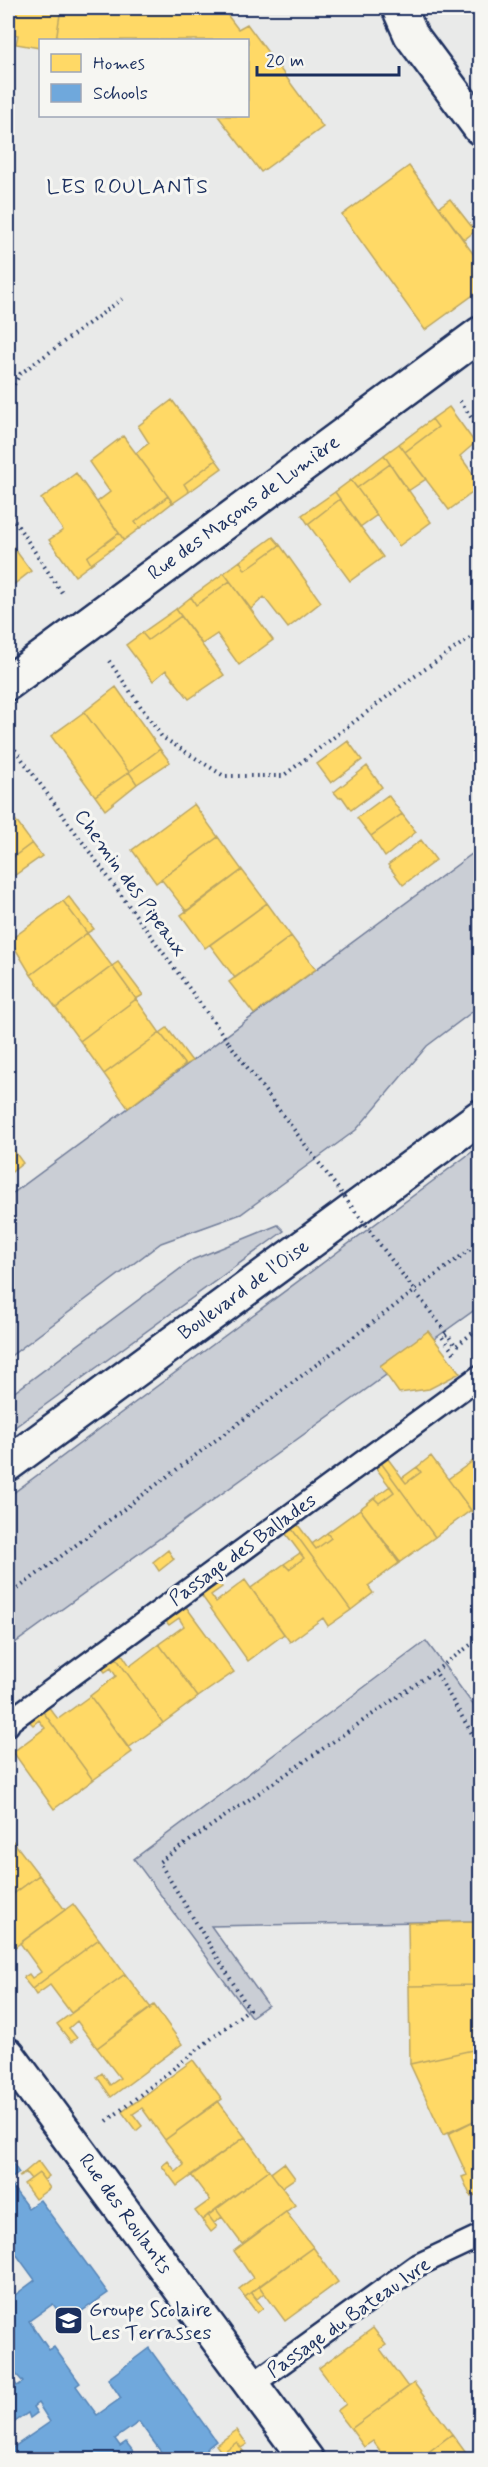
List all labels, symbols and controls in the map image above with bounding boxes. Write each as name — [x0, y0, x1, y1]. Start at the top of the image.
legend — [39, 39, 249, 117]
scale bar — [257, 39, 400, 77]
text: 20 m — [266, 49, 304, 73]
text: Homes — [93, 52, 145, 76]
text: Schools — [93, 82, 148, 106]
district label: LES ROULANTS — [47, 173, 209, 201]
street label: Rue des Maçons de Lumière — [143, 429, 346, 587]
street label: Chemin des Pipeaux — [68, 804, 193, 962]
street label: Boulevard de l'Oise — [173, 1233, 315, 1347]
street label: Passage des Ballades — [164, 1487, 322, 1613]
street label: Rue des Roulants — [72, 2148, 178, 2280]
street label: Passage du Bateau Ivre — [262, 2251, 436, 2385]
place label: Groupe Scolaire Les Terrasses — [89, 2297, 212, 2347]
school or university icon: Groupe Scolaire Les Terrasses — [52, 2305, 84, 2337]

